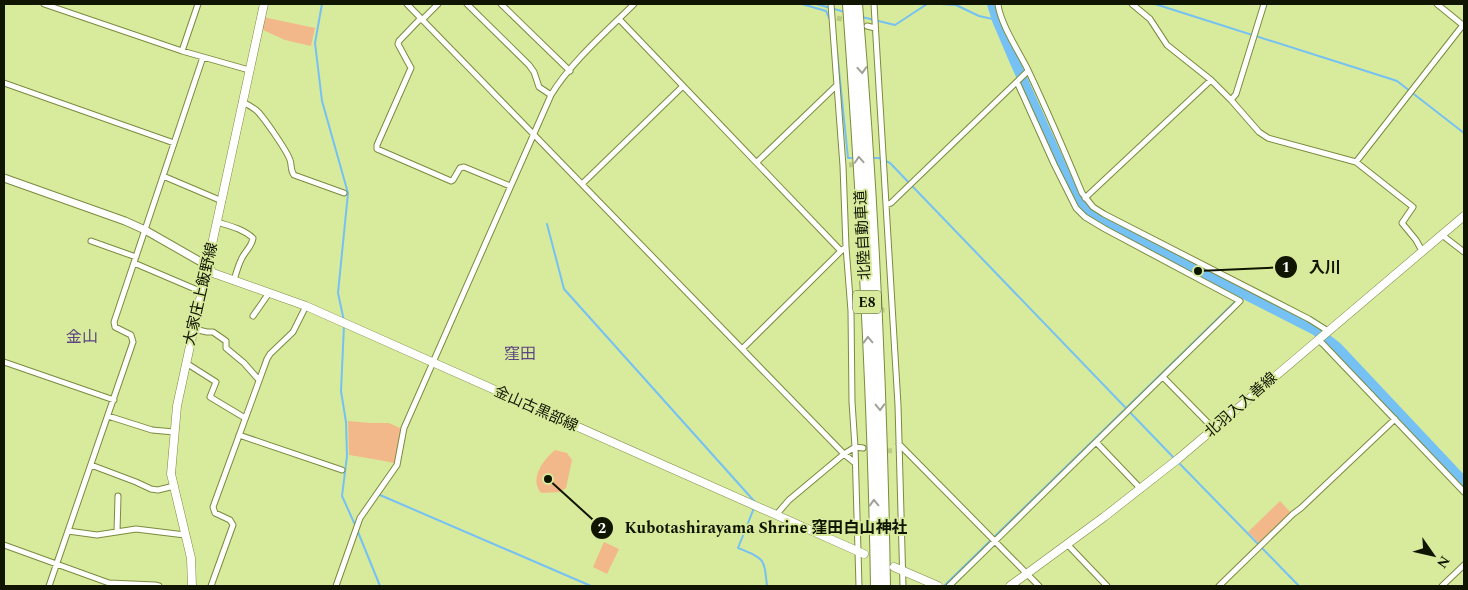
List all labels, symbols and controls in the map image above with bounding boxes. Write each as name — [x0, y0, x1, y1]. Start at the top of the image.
one-way arrow — [856, 66, 867, 74]
one-way arrow — [853, 156, 864, 164]
street label: 北陸自動車道 — [849, 189, 877, 281]
street label: 大家庄上飯野線 — [178, 240, 224, 348]
callout: 入川 — [1274, 252, 1351, 283]
text: 1 — [1282, 256, 1290, 279]
text: 入川 — [1309, 256, 1341, 280]
road number: E8 — [853, 290, 881, 314]
district label: 金山 — [66, 325, 98, 349]
one-way arrow — [863, 336, 874, 344]
district label: 窪田 — [504, 342, 536, 366]
street label: 北羽入入善線 — [1199, 367, 1283, 443]
street label: 金山古黒部線 — [490, 380, 582, 438]
one-way arrow — [875, 403, 885, 411]
one-way arrow — [869, 498, 880, 506]
callout: Kubotashirayama Shrine 窪田白山神社 — [590, 512, 918, 543]
text: Kubotashirayama Shrine 窪田白山神社 — [625, 516, 907, 540]
text: 2 — [598, 517, 606, 540]
north arrow — [1408, 530, 1458, 580]
text: N — [1431, 551, 1455, 573]

